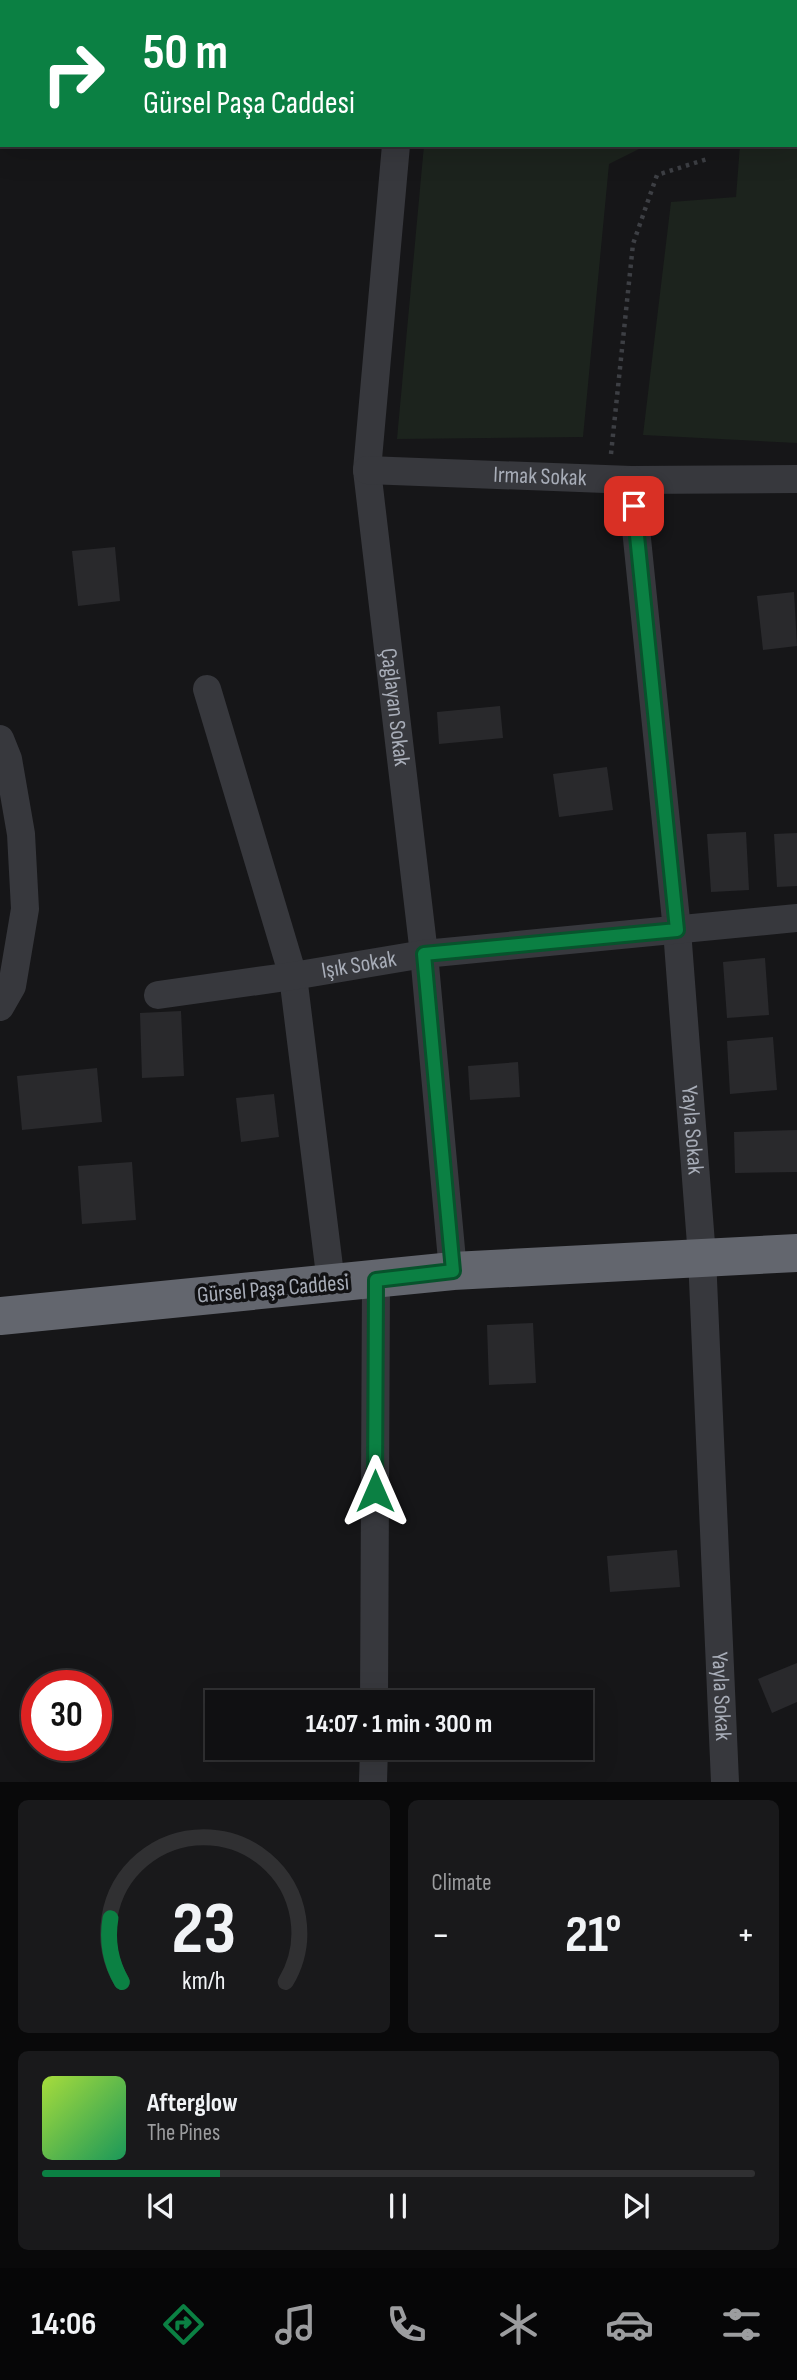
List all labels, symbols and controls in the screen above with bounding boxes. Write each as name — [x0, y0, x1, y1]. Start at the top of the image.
text: 50 m — [143, 24, 228, 83]
icon: right — [28, 28, 119, 119]
text: Gürsel Paşa Caddesi — [143, 84, 355, 123]
street label: Irmak Sokak — [493, 461, 587, 492]
pin — [604, 476, 664, 536]
icon: arrive — [615, 487, 653, 525]
street label: Çağlayan Sokak — [374, 647, 416, 768]
street label: Işık Sokak — [319, 945, 399, 985]
street label: Yayla Sokak — [675, 1085, 710, 1176]
street label: Gürsel Paşa Caddesi — [196, 1268, 350, 1310]
position arrow — [338, 1454, 412, 1528]
street label: Yayla Sokak — [705, 1651, 737, 1741]
speed limit sign: 30 — [21, 1670, 112, 1761]
text: 14:07 · 1 min · 300 m — [306, 1709, 492, 1740]
text: Climate — [432, 1869, 491, 1897]
text: 23 — [171, 1887, 236, 1975]
text: 21° — [565, 1904, 621, 1967]
text: − — [432, 1913, 450, 1958]
text: + — [736, 1913, 755, 1958]
text: km/h — [182, 1966, 225, 1997]
text: Afterglow — [147, 2088, 238, 2119]
text: The Pines — [147, 2119, 220, 2147]
icon: previous — [142, 2187, 180, 2225]
icon: pause — [379, 2187, 417, 2225]
icon: next — [617, 2187, 655, 2225]
icon: directions — [159, 2300, 208, 2349]
icon: music — [271, 2300, 320, 2349]
icon: phone — [382, 2300, 431, 2349]
icon: climate — [494, 2300, 543, 2349]
icon: car — [605, 2300, 654, 2349]
icon: filters — [717, 2300, 766, 2349]
text: 14:06 — [31, 2305, 96, 2344]

